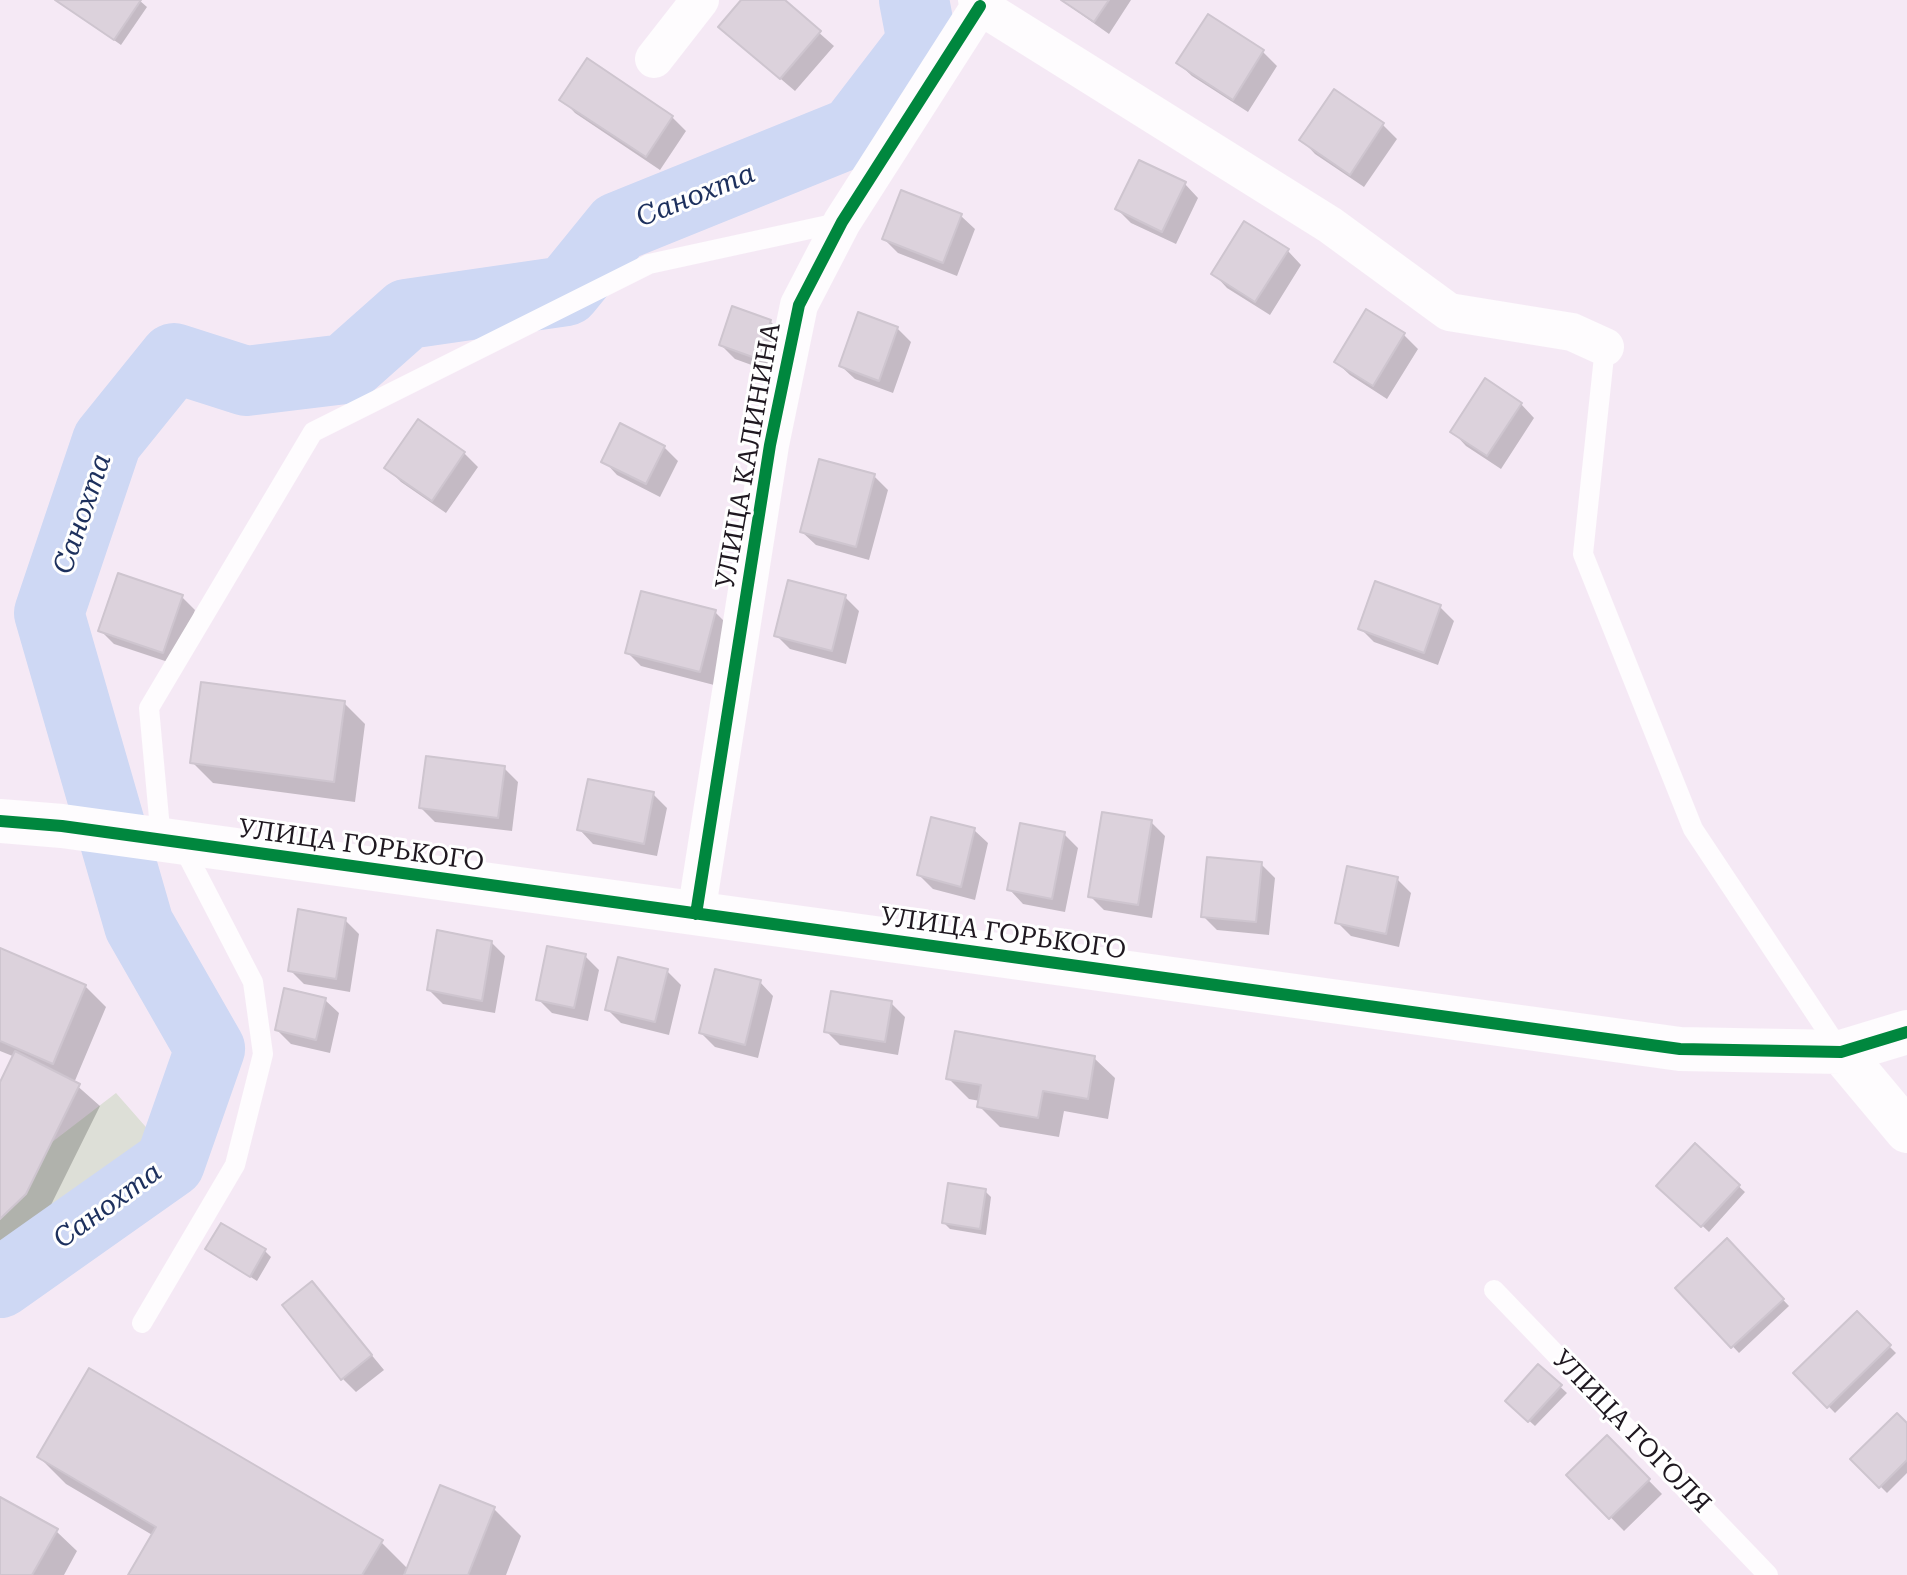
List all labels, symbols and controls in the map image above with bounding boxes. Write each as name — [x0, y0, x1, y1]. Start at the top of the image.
water label: Санохта — [632, 157, 760, 235]
street label: УЛИЦА КАЛИНИНА — [710, 321, 788, 591]
water label: Санохта — [47, 449, 119, 579]
street label: УЛИЦА ГОРЬКОГО — [236, 813, 486, 879]
street label: УЛИЦА ГОРЬКОГО — [878, 901, 1128, 967]
water label: Санохта — [48, 1156, 168, 1256]
street label: УЛИЦА ГОГОЛЯ — [1545, 1344, 1717, 1520]

